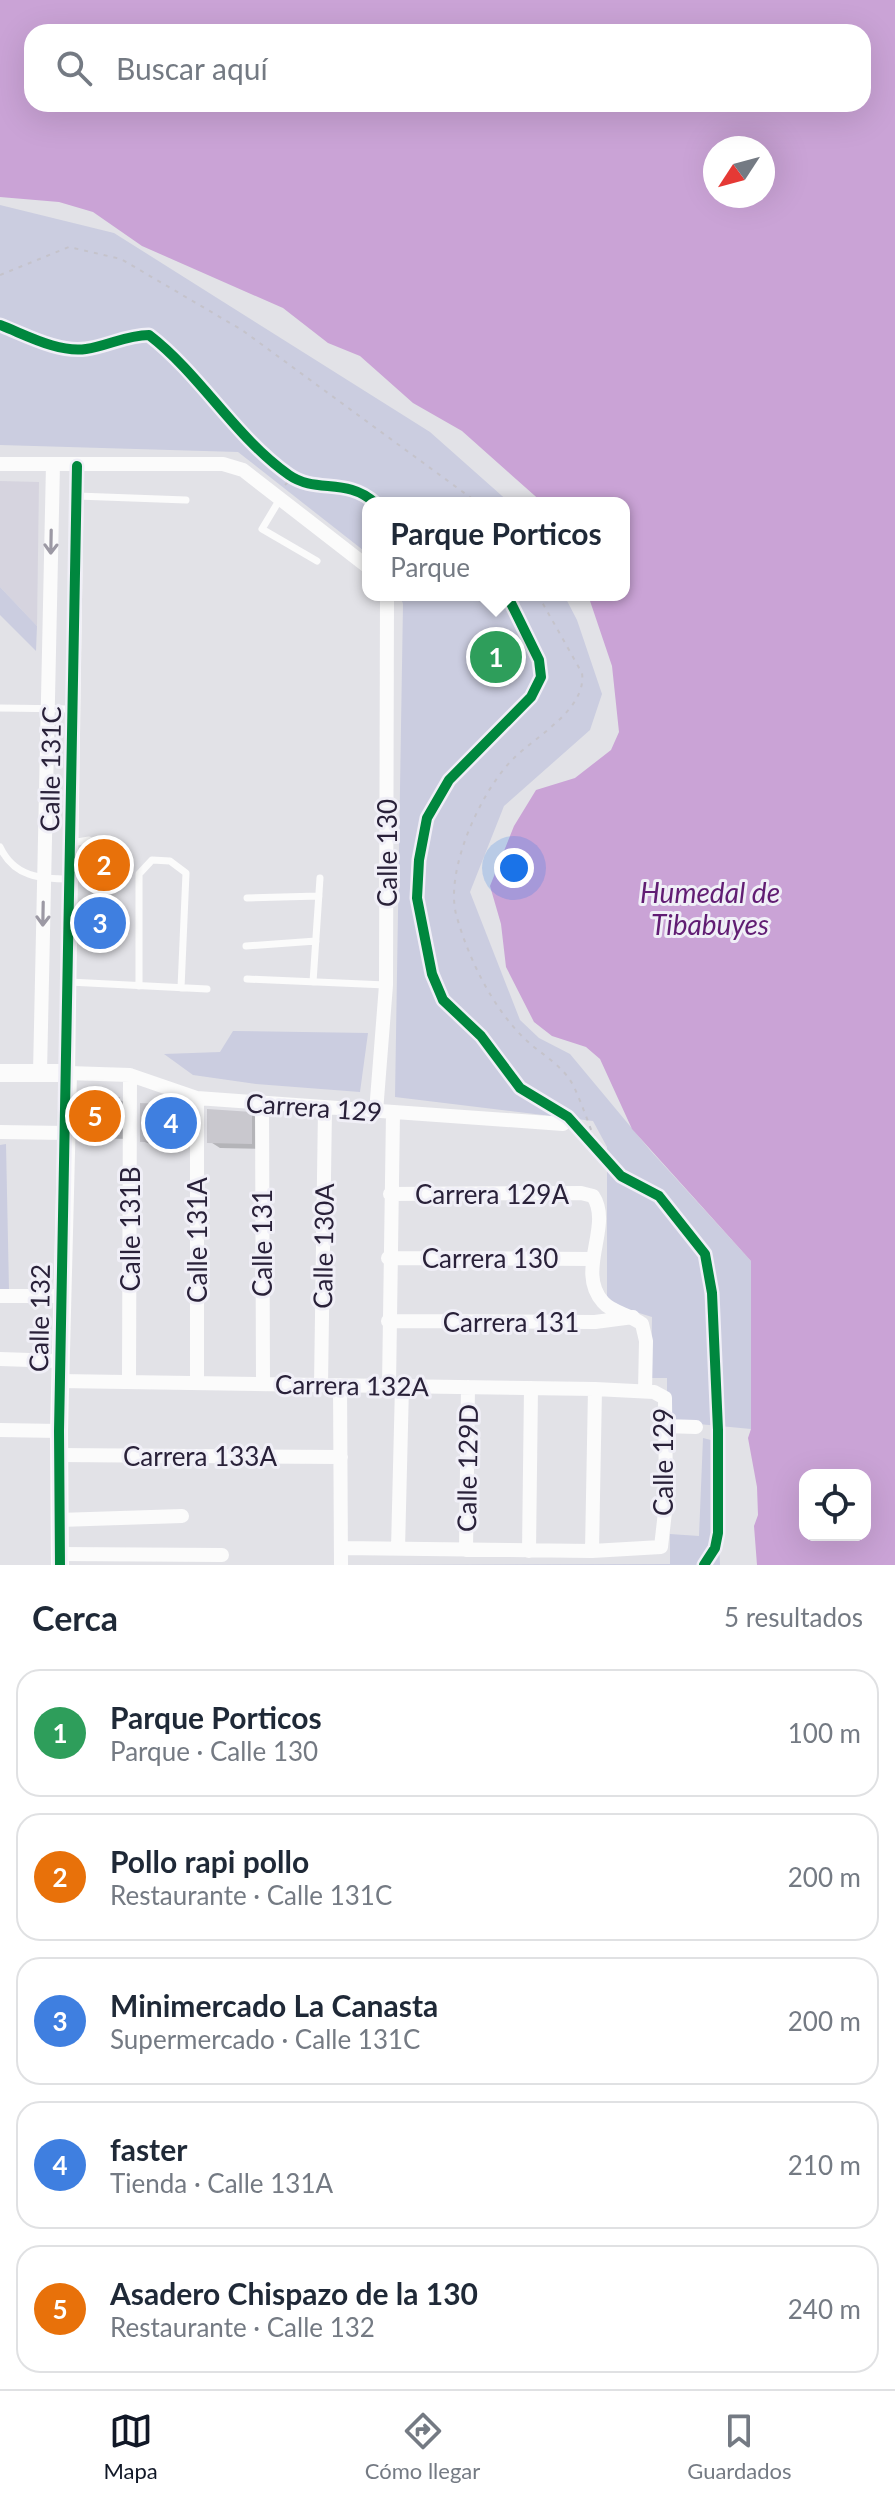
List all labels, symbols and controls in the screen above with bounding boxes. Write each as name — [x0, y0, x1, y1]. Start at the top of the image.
search box — [24, 24, 871, 112]
icon: search — [52, 46, 96, 90]
text: Buscar aquí — [116, 50, 268, 86]
north arrow — [703, 136, 775, 208]
popup — [362, 497, 630, 601]
text: Parque Porticos — [390, 515, 602, 551]
one-way arrow — [44, 528, 59, 555]
text: Parque — [390, 551, 470, 583]
pin: 1 — [470, 627, 522, 687]
street label: Calle 131C — [33, 706, 67, 832]
street label: Calle 130 — [371, 799, 403, 907]
pin: 2 — [78, 835, 130, 895]
your location — [494, 848, 534, 888]
water label: Humedal de Tibabuyes — [640, 875, 780, 941]
pin: 3 — [74, 893, 126, 953]
one-way arrow — [35, 900, 51, 927]
pin: 5 — [69, 1086, 121, 1146]
street label: Carrera 129 — [245, 1086, 383, 1128]
pin: 4 — [145, 1093, 197, 1153]
street label: Calle 131B — [114, 1167, 146, 1292]
street label: Calle 131A — [181, 1177, 213, 1303]
street label: Carrera 129A — [415, 1178, 569, 1210]
street label: Calle 130A — [306, 1182, 340, 1309]
street label: Calle 131 — [246, 1189, 278, 1297]
street label: Carrera 130 — [422, 1242, 558, 1274]
street label: Calle 132 — [22, 1264, 56, 1372]
street label: Carrera 131 — [443, 1306, 579, 1338]
street label: Carrera 132A — [275, 1368, 430, 1402]
street label: Calle 129D — [450, 1404, 484, 1532]
street label: Calle 129 — [647, 1408, 679, 1516]
street label: Carrera 133A — [123, 1440, 277, 1472]
map controls — [799, 1469, 871, 1541]
button: locate — [799, 1469, 871, 1541]
text: Cerca — [32, 1597, 118, 1638]
text: 5 resultados — [724, 1601, 863, 1633]
text: Parque Porticos — [110, 1699, 322, 1735]
text: 1 — [52, 1717, 68, 1749]
text: 100 m — [788, 1717, 861, 1749]
text: Parque · Calle 130 — [110, 1735, 318, 1767]
text: Pollo rapi pollo — [110, 1843, 309, 1879]
text: 2 — [52, 1861, 68, 1893]
text: 200 m — [788, 1861, 861, 1893]
text: Restaurante · Calle 131C — [110, 1879, 392, 1911]
text: Minimercado La Canasta — [110, 1987, 438, 2023]
text: 3 — [52, 2005, 68, 2037]
text: 200 m — [788, 2005, 861, 2037]
text: Supermercado · Calle 131C — [110, 2023, 420, 2055]
text: faster — [110, 2131, 187, 2167]
text: 4 — [52, 2149, 68, 2181]
text: 210 m — [788, 2149, 861, 2181]
text: Tienda · Calle 131A — [110, 2167, 333, 2199]
text: Asadero Chispazo de la 130 — [110, 2275, 478, 2311]
text: 5 — [52, 2293, 68, 2325]
text: 240 m — [788, 2293, 861, 2325]
text: Restaurante · Calle 132 — [110, 2311, 375, 2343]
tab: Mapa — [103, 2409, 158, 2484]
tab: Cómo llegar — [365, 2409, 480, 2484]
tab: Guardados — [687, 2409, 792, 2484]

